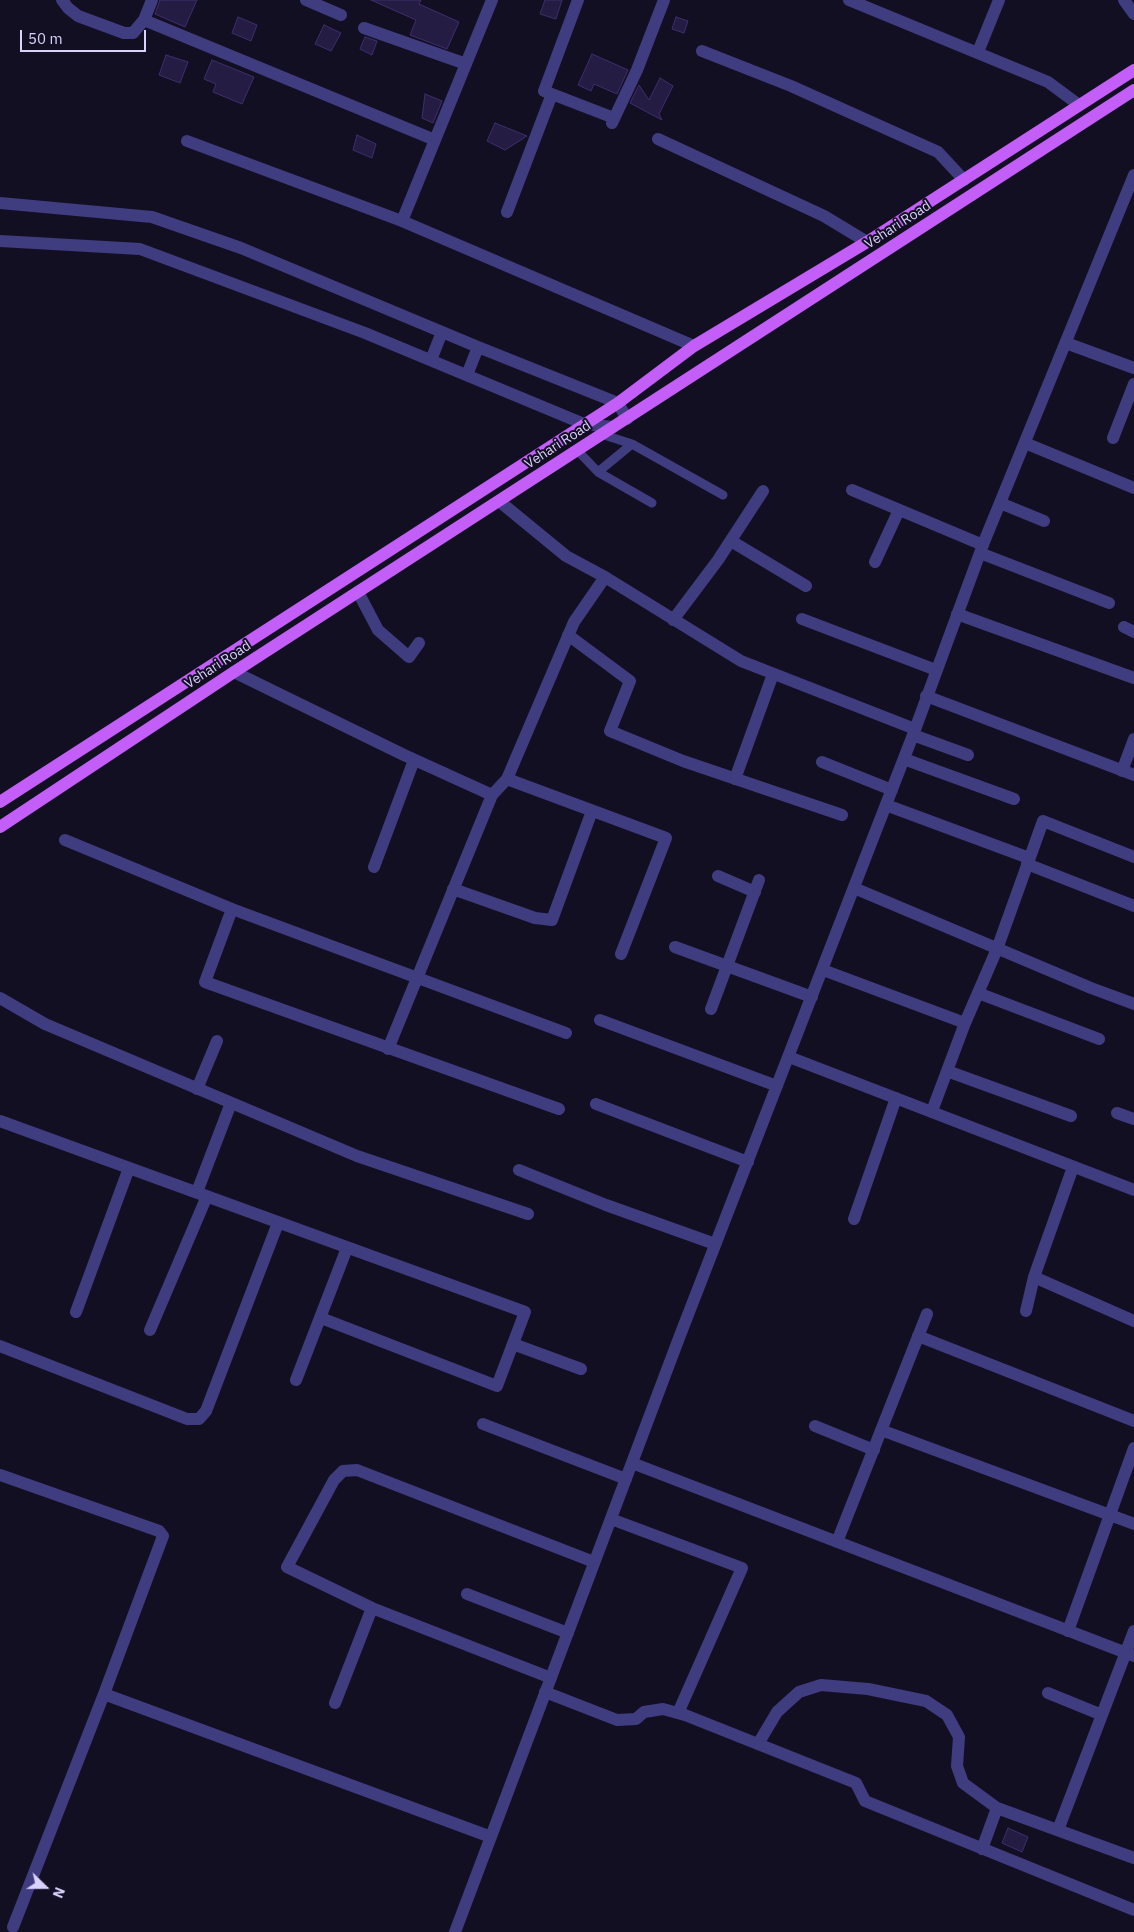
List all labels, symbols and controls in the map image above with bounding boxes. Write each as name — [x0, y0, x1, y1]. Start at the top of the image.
scale bar — [22, 20, 149, 52]
text: 50 m — [28, 29, 63, 48]
street label: Vehari Road — [862, 197, 934, 253]
street label: Vehari Road — [522, 417, 594, 473]
street label: Vehari Road — [182, 637, 254, 693]
north arrow — [20, 1862, 70, 1912]
text: N — [49, 1885, 69, 1901]

